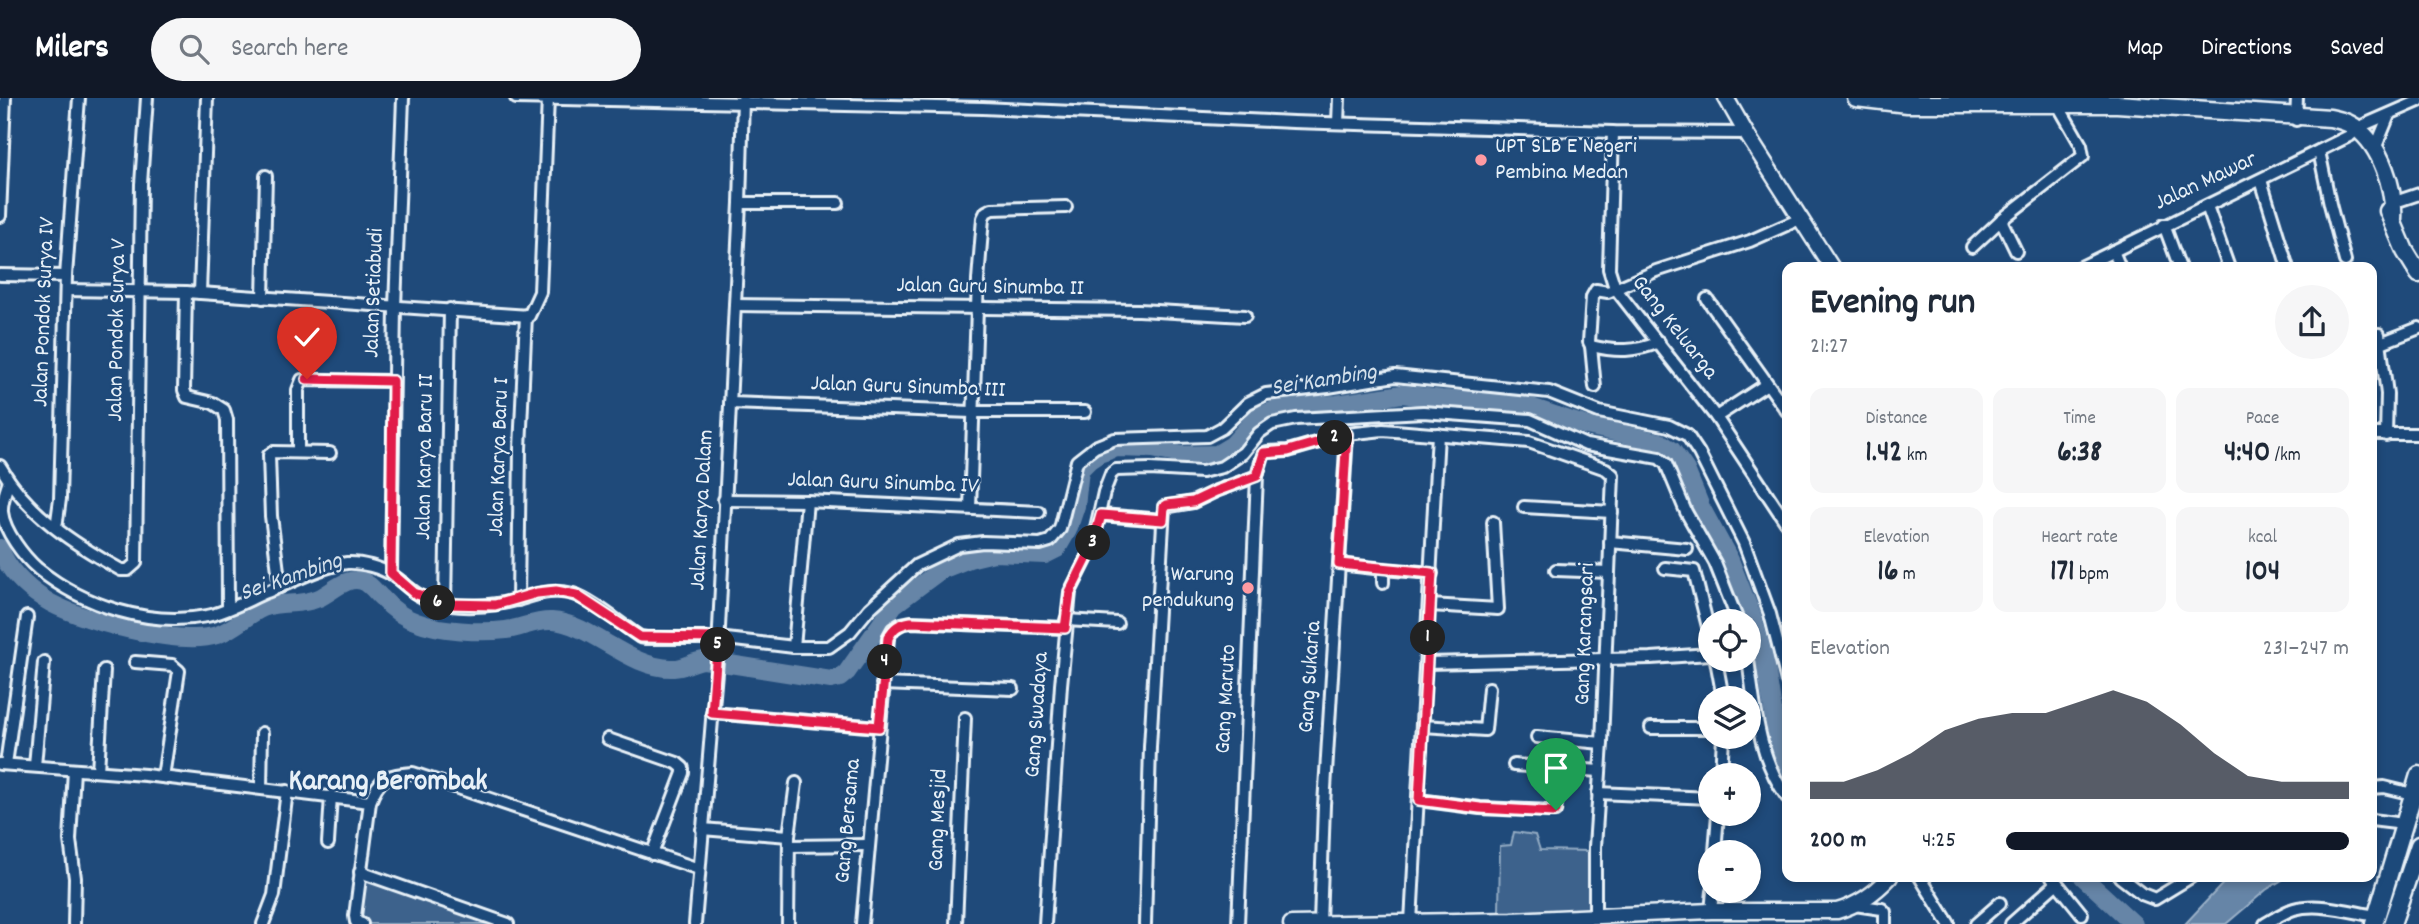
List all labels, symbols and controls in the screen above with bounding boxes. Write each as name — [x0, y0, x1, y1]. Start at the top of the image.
search box — [151, 18, 641, 81]
text: Milers — [35, 26, 109, 73]
icon: search — [175, 30, 213, 68]
text: Search here — [231, 31, 348, 68]
text: Map — [2127, 32, 2163, 66]
text: Directions — [2201, 32, 2292, 66]
text: Saved — [2330, 32, 2384, 66]
place label: UPT SLB E Negeri Pembina Medan — [1495, 131, 1637, 190]
street label: Jalan Mawar — [2149, 144, 2263, 220]
marker: UPT SLB E Negeri Pembina Medan — [1473, 152, 1489, 168]
street label: Jalan Pondok Surya IV — [25, 216, 65, 408]
street label: Jalan Setiabudi — [356, 227, 394, 359]
street label: Jalan Pondok Surya V — [100, 238, 136, 422]
street label: Gang Keluarga — [1623, 269, 1726, 388]
street label: Jalan Guru Sinumba II — [896, 270, 1084, 306]
text: Evening run — [1810, 277, 1975, 332]
button: share — [2275, 285, 2349, 359]
pin — [277, 307, 337, 379]
icon: check — [288, 318, 326, 356]
text: 21:27 — [1810, 331, 1848, 364]
water label: Sei Kambing — [1269, 356, 1381, 406]
street label: Jalan Guru Sinumba III — [810, 368, 1006, 408]
street label: Jalan Karya Baru II — [408, 374, 444, 540]
street label: Jalan Karya Baru I — [481, 377, 519, 537]
text: Distance — [1866, 406, 1927, 433]
text: Time — [2063, 406, 2096, 433]
text: Pace — [2246, 406, 2279, 433]
pin: 2 — [1318, 420, 1352, 456]
text: 2 — [1330, 424, 1339, 451]
street label: Jalan Karya Dalam — [682, 429, 724, 591]
text: 1.42 — [1865, 433, 1902, 476]
text: 6:38 — [2057, 433, 2102, 476]
text: 4:40 — [2224, 433, 2270, 476]
text: km — [1902, 443, 1928, 470]
text: /km — [2270, 443, 2301, 470]
street label: Jalan Guru Sinumba IV — [787, 464, 979, 504]
text: Elevation — [1863, 525, 1930, 552]
text: Heart rate — [2041, 525, 2118, 552]
text: kcal — [2248, 525, 2277, 552]
pin: 3 — [1076, 526, 1110, 560]
text: 3 — [1088, 529, 1097, 556]
water label: Sei Kambing — [235, 544, 348, 611]
text: 16 — [1877, 552, 1898, 595]
text: 171 — [2050, 552, 2075, 595]
text: 104 — [2245, 552, 2280, 595]
place label: Warung pendukung — [1142, 559, 1234, 618]
street label: Gang Karangsari — [1567, 562, 1605, 706]
text: m — [1898, 562, 1916, 589]
text: bpm — [2075, 562, 2109, 589]
marker: Warung pendukung — [1240, 580, 1256, 596]
pin: 6 — [420, 586, 456, 620]
text: 6 — [433, 589, 442, 616]
map controls — [1698, 609, 1761, 903]
button: locate — [1698, 609, 1761, 672]
street label: Gang Sukaria — [1291, 619, 1331, 734]
pin: 1 — [1410, 620, 1446, 656]
text: 1 — [1425, 624, 1430, 651]
pin: 5 — [700, 628, 736, 662]
text: 5 — [713, 631, 722, 658]
text: Elevation — [1810, 633, 1890, 666]
text: 231–247 m — [2263, 633, 2349, 666]
street label: Gang Maruto — [1208, 643, 1246, 755]
pin: 4 — [868, 644, 903, 680]
text: 4 — [881, 648, 888, 675]
street label: Gang Swadaya — [1017, 650, 1059, 779]
button: layers — [1698, 686, 1761, 749]
pin — [1526, 738, 1586, 810]
icon: arrive — [1537, 749, 1575, 787]
street label: Gang Bersama — [827, 756, 871, 885]
district label: Karang Berombak — [289, 762, 487, 805]
button: + — [1698, 763, 1761, 826]
street label: Gang Mesjid — [921, 768, 957, 872]
text: 200 m — [1810, 825, 1866, 858]
text: 4:25 — [1922, 825, 1956, 858]
button: − — [1698, 840, 1761, 903]

